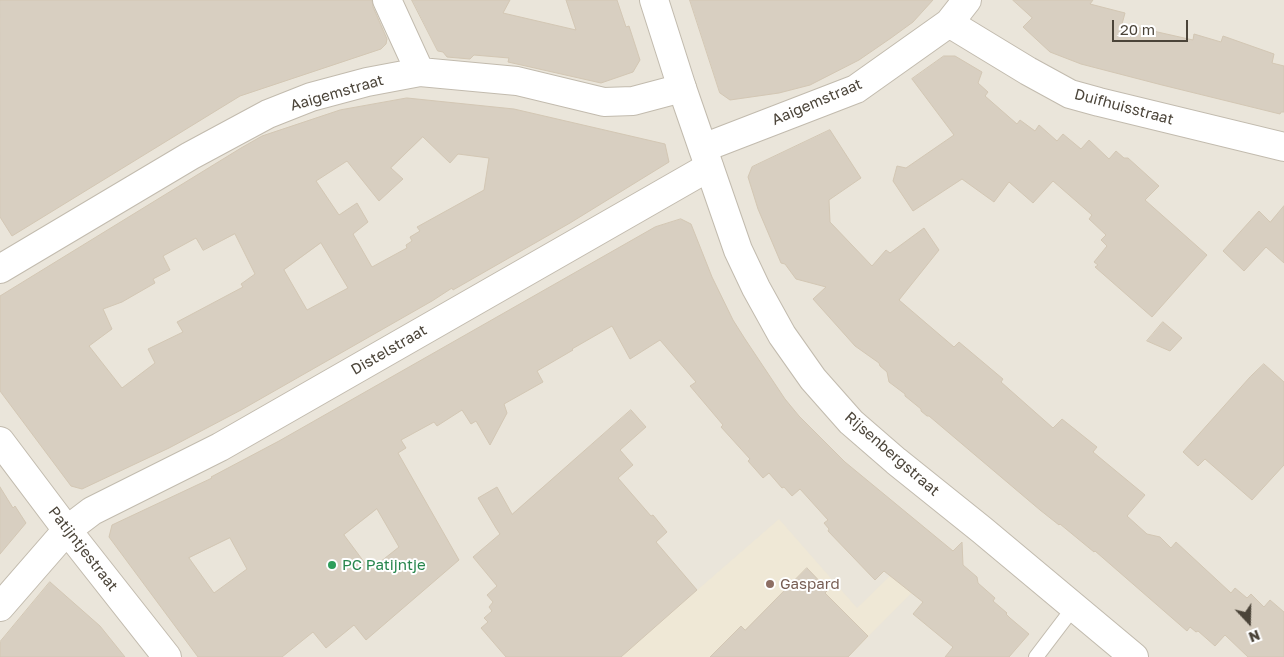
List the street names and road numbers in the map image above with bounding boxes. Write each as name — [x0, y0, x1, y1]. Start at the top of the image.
street label: Aaigemstraat — [288, 71, 386, 115]
street label: Aaigemstraat — [769, 75, 865, 129]
street label: Duifhuisstraat — [1073, 85, 1175, 129]
street label: Distelstraat — [348, 321, 430, 379]
street label: Rijsenbergstraat — [841, 408, 943, 500]
street label: Patijntjestraat — [44, 503, 122, 595]

